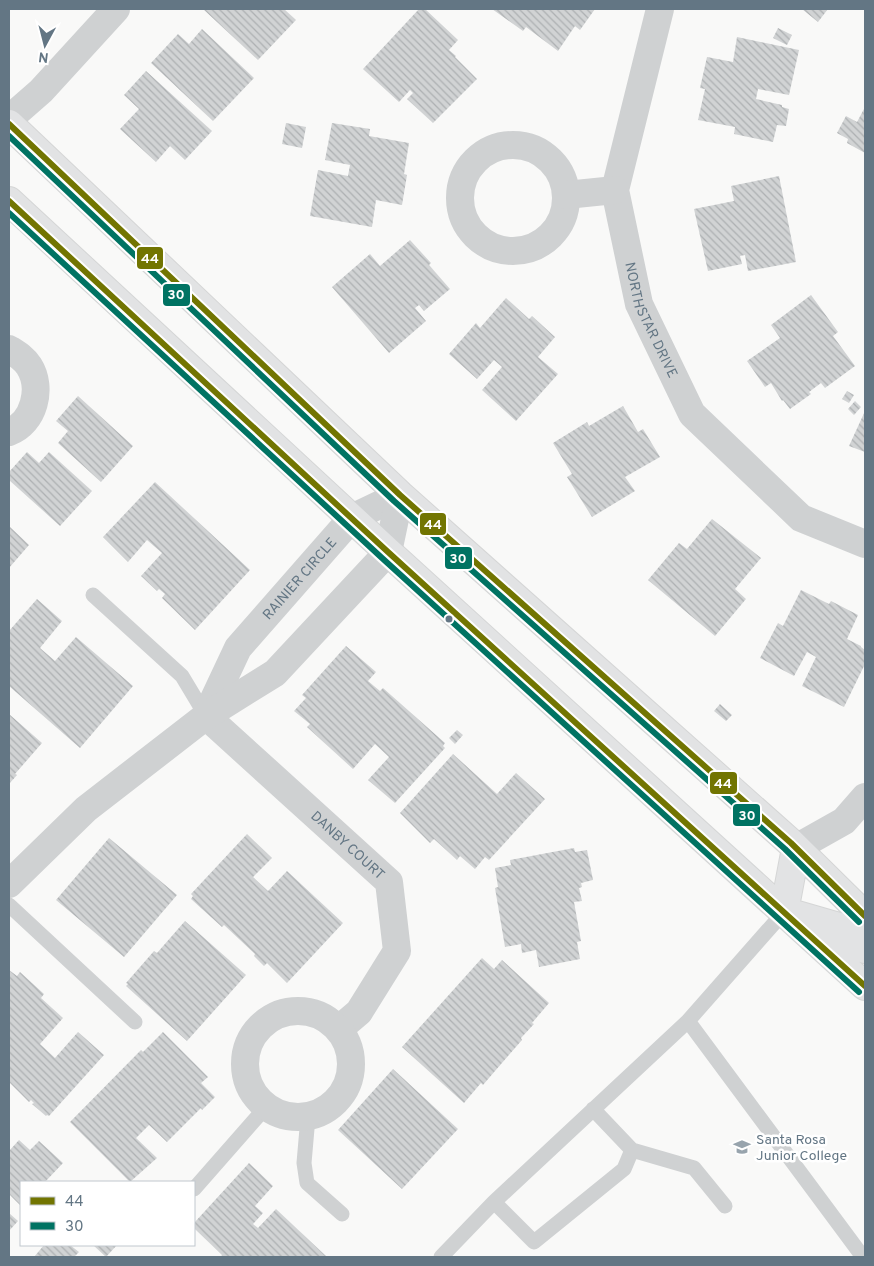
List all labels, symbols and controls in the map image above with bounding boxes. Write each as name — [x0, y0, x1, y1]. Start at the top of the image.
north arrow — [20, 20, 70, 70]
text: N — [38, 47, 50, 65]
line badge: 44 — [136, 246, 164, 270]
text: 44 — [141, 251, 159, 268]
street label: NORTHSTAR DRIVE — [620, 261, 680, 381]
line badge: 30 — [162, 283, 191, 307]
text: 30 — [167, 287, 185, 304]
line badge: 44 — [419, 512, 447, 536]
text: 44 — [424, 517, 442, 534]
street label: RAINIER CIRCLE — [260, 534, 341, 624]
line badge: 30 — [444, 546, 473, 570]
text: 30 — [449, 551, 467, 568]
unlabelled marker — [444, 614, 454, 624]
line badge: 44 — [709, 771, 738, 795]
text: 44 — [714, 776, 732, 793]
line badge: 30 — [732, 803, 761, 827]
street label: DANBY COURT — [307, 808, 388, 884]
text: 30 — [738, 808, 756, 825]
place label: Santa Rosa Junior College — [756, 1132, 847, 1165]
school or university icon: Santa Rosa Junior College — [732, 1137, 752, 1157]
legend — [20, 1181, 195, 1246]
text: 44 — [65, 1193, 84, 1212]
text: 30 — [65, 1218, 84, 1237]

